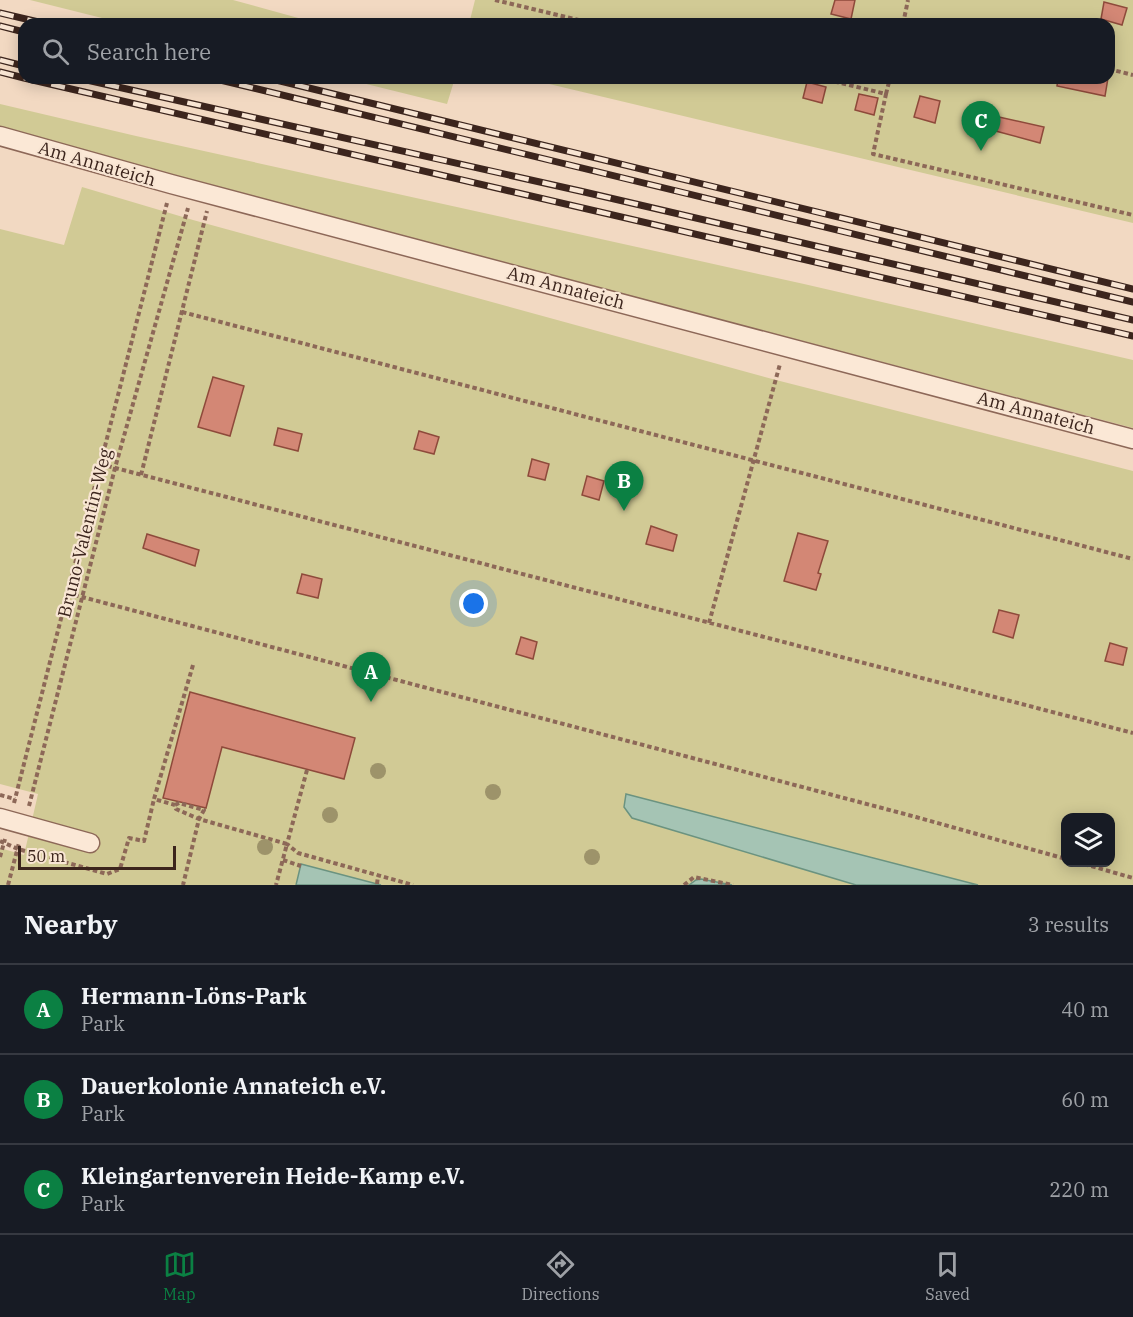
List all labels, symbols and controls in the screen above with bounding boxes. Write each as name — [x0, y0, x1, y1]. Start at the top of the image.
search box — [18, 18, 1115, 84]
icon: search — [39, 35, 72, 68]
text: Search here — [87, 37, 211, 66]
pin: C — [962, 102, 1000, 151]
street label: Am Annateich — [36, 136, 158, 191]
street label: Am Annateich — [505, 261, 627, 314]
street label: Am Annateich — [975, 386, 1097, 439]
street label: Bruno-Valentin-Weg — [52, 446, 117, 620]
pin: B — [604, 462, 644, 511]
your location — [459, 589, 488, 618]
pin: A — [352, 652, 391, 702]
map controls — [1061, 813, 1115, 867]
button: layers — [1061, 813, 1115, 867]
scale bar — [18, 843, 176, 870]
text: 50 m — [27, 846, 65, 866]
text: Nearby — [24, 907, 118, 941]
text: 3 results — [1028, 911, 1109, 938]
text: Hermann-Löns-Park — [81, 981, 306, 1010]
text: A — [37, 996, 50, 1023]
text: 40 m — [1061, 996, 1109, 1023]
text: Park — [81, 1010, 125, 1037]
text: Dauerkolonie Annateich e.V. — [81, 1071, 386, 1100]
text: B — [36, 1086, 51, 1113]
text: 60 m — [1061, 1086, 1109, 1113]
text: Park — [81, 1100, 125, 1127]
text: Kleingartenverein Heide-Kamp e.V. — [81, 1161, 465, 1190]
text: C — [37, 1176, 50, 1203]
text: 220 m — [1049, 1176, 1109, 1203]
text: Park — [81, 1190, 125, 1217]
tab: Map — [163, 1248, 196, 1304]
tab: Directions — [522, 1248, 600, 1304]
tab: Saved — [925, 1248, 970, 1304]

